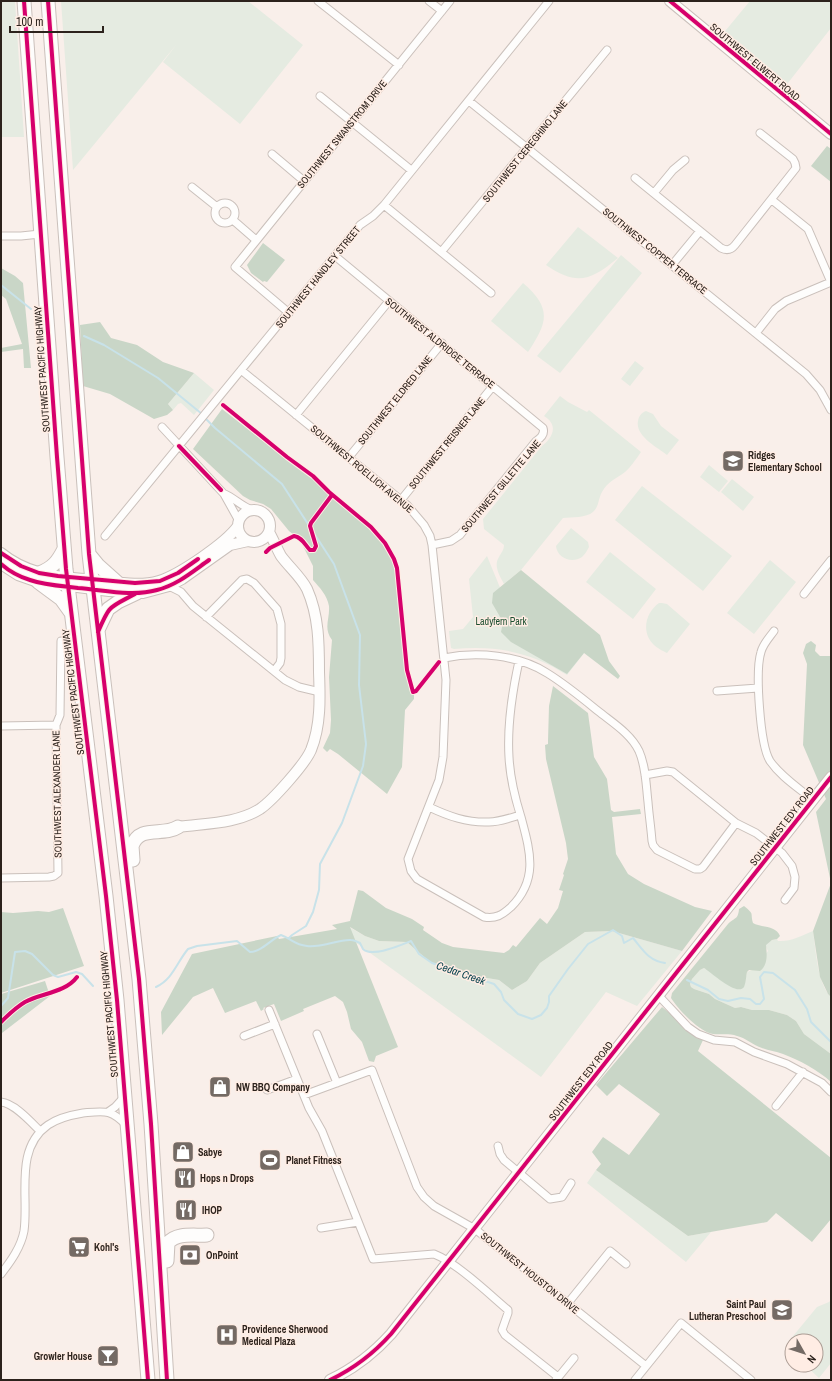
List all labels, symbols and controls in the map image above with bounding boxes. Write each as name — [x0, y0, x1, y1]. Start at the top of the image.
scale bar — [10, 8, 103, 34]
text: 100 m — [16, 14, 43, 30]
street label: SOUTHWEST ELWERT ROAD — [707, 20, 803, 104]
street label: SOUTHWEST SWANSTROM DRIVE — [294, 77, 390, 191]
street label: SOUTHWEST CEREGHINO LANE — [480, 97, 570, 205]
street label: SOUTHWEST COPPER TERRACE — [600, 205, 710, 297]
street label: SOUTHWEST HANDLEY STREET — [273, 223, 363, 331]
street label: SOUTHWEST ALDRIDGE TERRACE — [383, 295, 497, 391]
street label: SOUTHWEST PACIFIC HIGHWAY — [31, 305, 53, 433]
street label: SOUTHWEST ELDRED LANE — [355, 353, 435, 447]
street label: SOUTHWEST REISNER LANE — [406, 394, 488, 492]
street label: SOUTHWEST ROELLICH AVENUE — [308, 422, 416, 516]
street label: SOUTHWEST GILLETTE LANE — [458, 437, 544, 535]
school or university icon: Ridges Elementary School — [720, 448, 746, 474]
place label: Ridges Elementary School — [748, 449, 822, 474]
park label: Ladyfern Park — [475, 615, 527, 628]
street label: SOUTHWEST PACIFIC HIGHWAY — [59, 628, 87, 756]
street label: SOUTHWEST ALEXANDER LANE — [49, 730, 65, 858]
street label: SOUTHWEST EDY ROAD — [747, 784, 817, 868]
street label: SOUTHWEST PACIFIC HIGHWAY — [97, 950, 121, 1078]
water label: Cedar Creek — [435, 958, 488, 988]
street label: SOUTHWEST EDY ROAD — [546, 1039, 616, 1123]
shop icon: NW BBQ Company — [207, 1074, 233, 1100]
place label: NW BBQ Company — [236, 1081, 310, 1094]
shop icon: Sabye — [170, 1139, 196, 1165]
place label: Sabye — [198, 1146, 223, 1159]
sports icon: Planet Fitness — [257, 1147, 283, 1173]
place label: Planet Fitness — [286, 1154, 342, 1167]
restaurant icon: Hops n Drops — [172, 1165, 198, 1191]
place label: Hops n Drops — [200, 1172, 254, 1185]
restaurant icon: IHOP — [173, 1197, 199, 1223]
place label: IHOP — [202, 1204, 223, 1217]
street label: SOUTHWEST HOUSTON DRIVE — [478, 1229, 582, 1317]
supermarket icon: Kohl's — [66, 1234, 92, 1260]
place label: Kohl's — [94, 1241, 119, 1254]
bank icon: OnPoint — [177, 1242, 203, 1268]
place label: OnPoint — [206, 1249, 238, 1262]
school or university icon: Saint Paul Lutheran Preschool — [769, 1297, 795, 1323]
place label: Saint Paul Lutheran Preschool — [689, 1298, 766, 1323]
hospital icon: Providence Sherwood Medical Plaza — [214, 1322, 240, 1348]
place label: Providence Sherwood Medical Plaza — [242, 1323, 328, 1348]
north arrow — [784, 1333, 824, 1373]
bar icon: Growler House — [95, 1343, 121, 1369]
place label: Growler House — [34, 1350, 92, 1363]
text: N — [804, 1352, 819, 1366]

